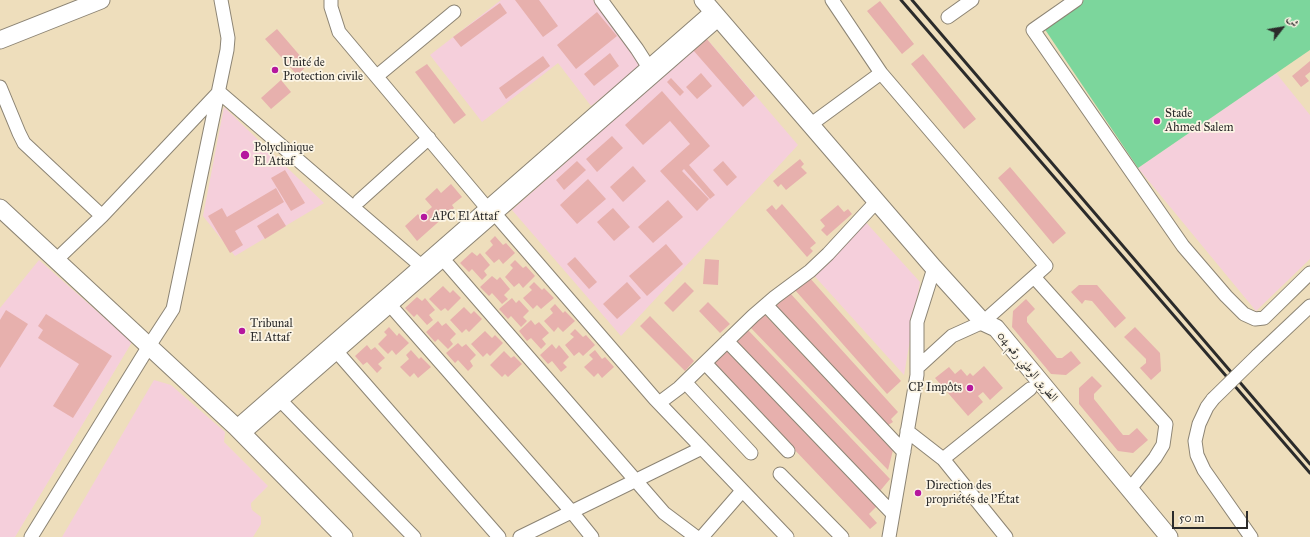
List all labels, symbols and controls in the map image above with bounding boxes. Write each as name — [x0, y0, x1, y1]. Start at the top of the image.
north arrow — [1262, 8, 1302, 48]
text: ش — [1284, 14, 1301, 30]
place label: Unité de Protection civile — [283, 56, 363, 84]
marker: Unité de Protection civile — [270, 65, 280, 75]
place label: Stade Ahmed Salem — [1165, 107, 1234, 135]
marker: Stade Ahmed Salem — [1152, 116, 1162, 126]
place label: Polyclinique El Attaf — [254, 141, 314, 169]
marker: Polyclinique El Attaf — [239, 149, 251, 161]
place label: APC El Attaf — [432, 210, 498, 224]
marker: APC El Attaf — [419, 212, 429, 222]
place label: Tribunal El Attaf — [250, 317, 293, 345]
marker: Tribunal El Attaf — [237, 326, 247, 336]
street label: الطريق الوطني رقم 04 — [994, 329, 1060, 405]
place label: CP Impôts — [908, 381, 962, 395]
marker: CP Impôts — [965, 383, 975, 393]
place label: Direction des propriétés de l'État — [926, 479, 1019, 507]
marker: Direction des propriétés de l'État — [913, 488, 923, 498]
scale bar — [1174, 503, 1250, 529]
text: 50 m — [1179, 511, 1204, 525]

